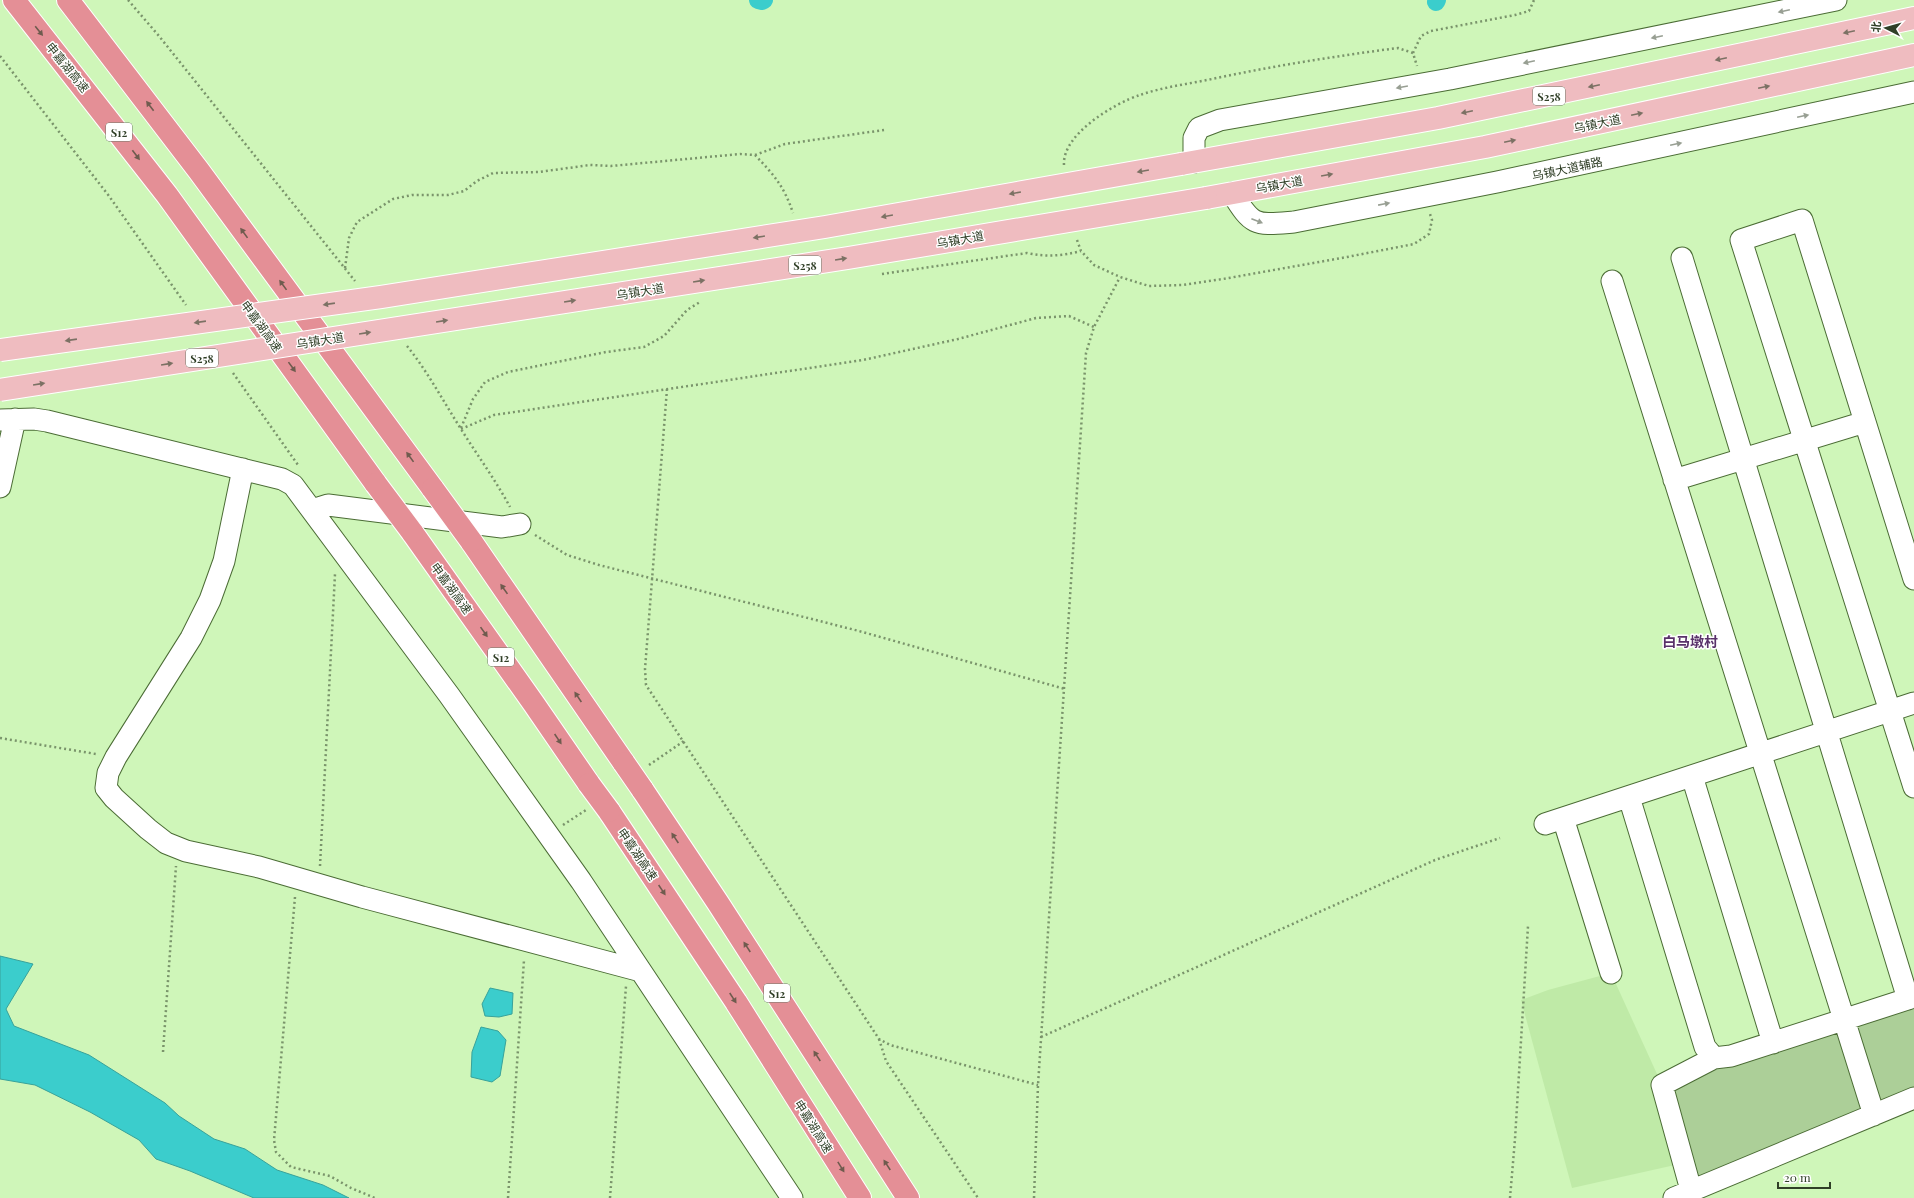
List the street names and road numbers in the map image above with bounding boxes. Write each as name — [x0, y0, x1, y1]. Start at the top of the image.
street label: 申嘉湖高速 — [43, 39, 93, 95]
road number: S258 — [1533, 87, 1565, 105]
street label: 乌镇大道 — [1572, 110, 1622, 136]
road number: S12 — [106, 123, 132, 141]
street label: 乌镇大道辅路 — [1530, 153, 1604, 183]
street label: 乌镇大道 — [1254, 172, 1304, 196]
street label: 乌镇大道 — [935, 227, 985, 251]
road number: S258 — [789, 256, 821, 274]
street label: 乌镇大道 — [615, 279, 665, 303]
street label: 申嘉湖高速 — [238, 297, 286, 355]
street label: 乌镇大道 — [295, 328, 345, 352]
road number: S258 — [186, 349, 218, 367]
street label: 申嘉湖高速 — [428, 559, 476, 617]
road number: S12 — [488, 648, 514, 666]
street label: 申嘉湖高速 — [615, 825, 661, 883]
road number: S12 — [764, 984, 790, 1002]
street label: 申嘉湖高速 — [791, 1096, 837, 1156]

